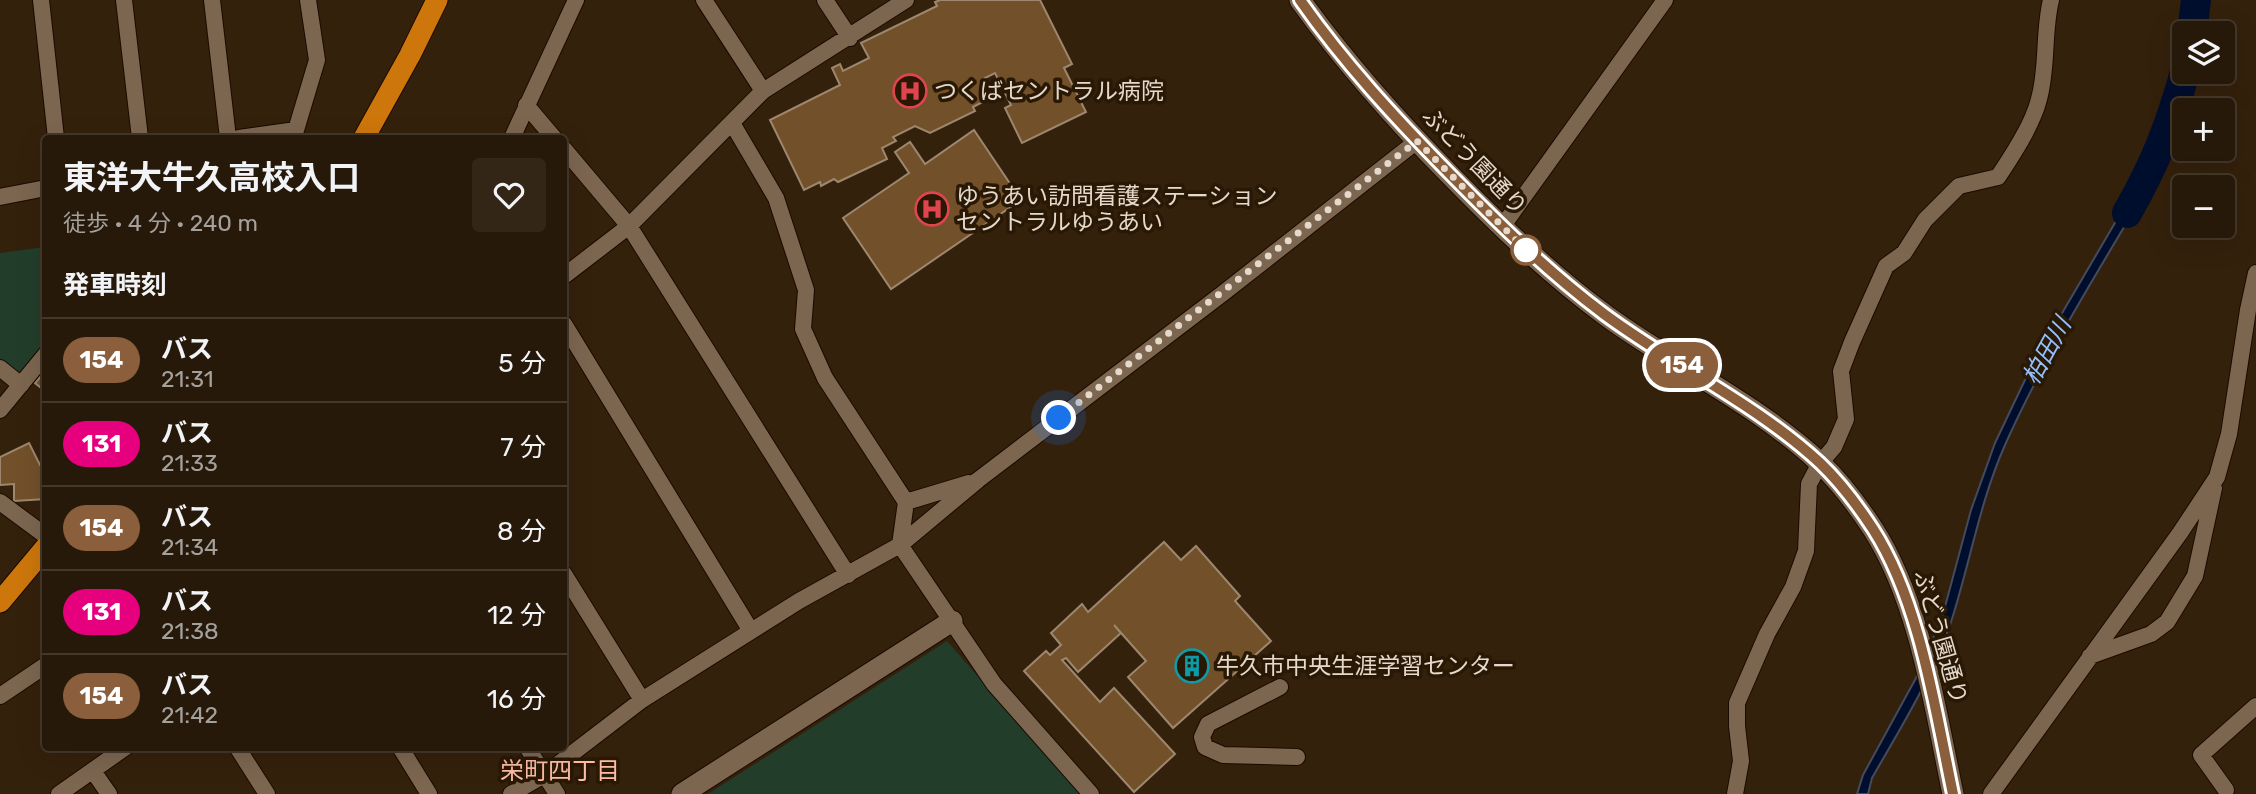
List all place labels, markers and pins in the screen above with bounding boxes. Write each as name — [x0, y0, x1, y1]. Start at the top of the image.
hospital icon: つくばセントラル病院 — [891, 72, 929, 110]
place label: つくばセントラル病院 — [934, 77, 1164, 105]
place label: ゆうあい訪問看護ステーション セントラルゆうあい — [956, 182, 1278, 236]
hospital icon: ゆうあい訪問看護ステーション セントラルゆうあい — [913, 190, 951, 228]
unlabelled marker — [1511, 235, 1541, 265]
building icon: 牛久市中央生涯学習センター — [1173, 647, 1211, 685]
place label: 牛久市中央生涯学習センター — [1216, 652, 1515, 680]

